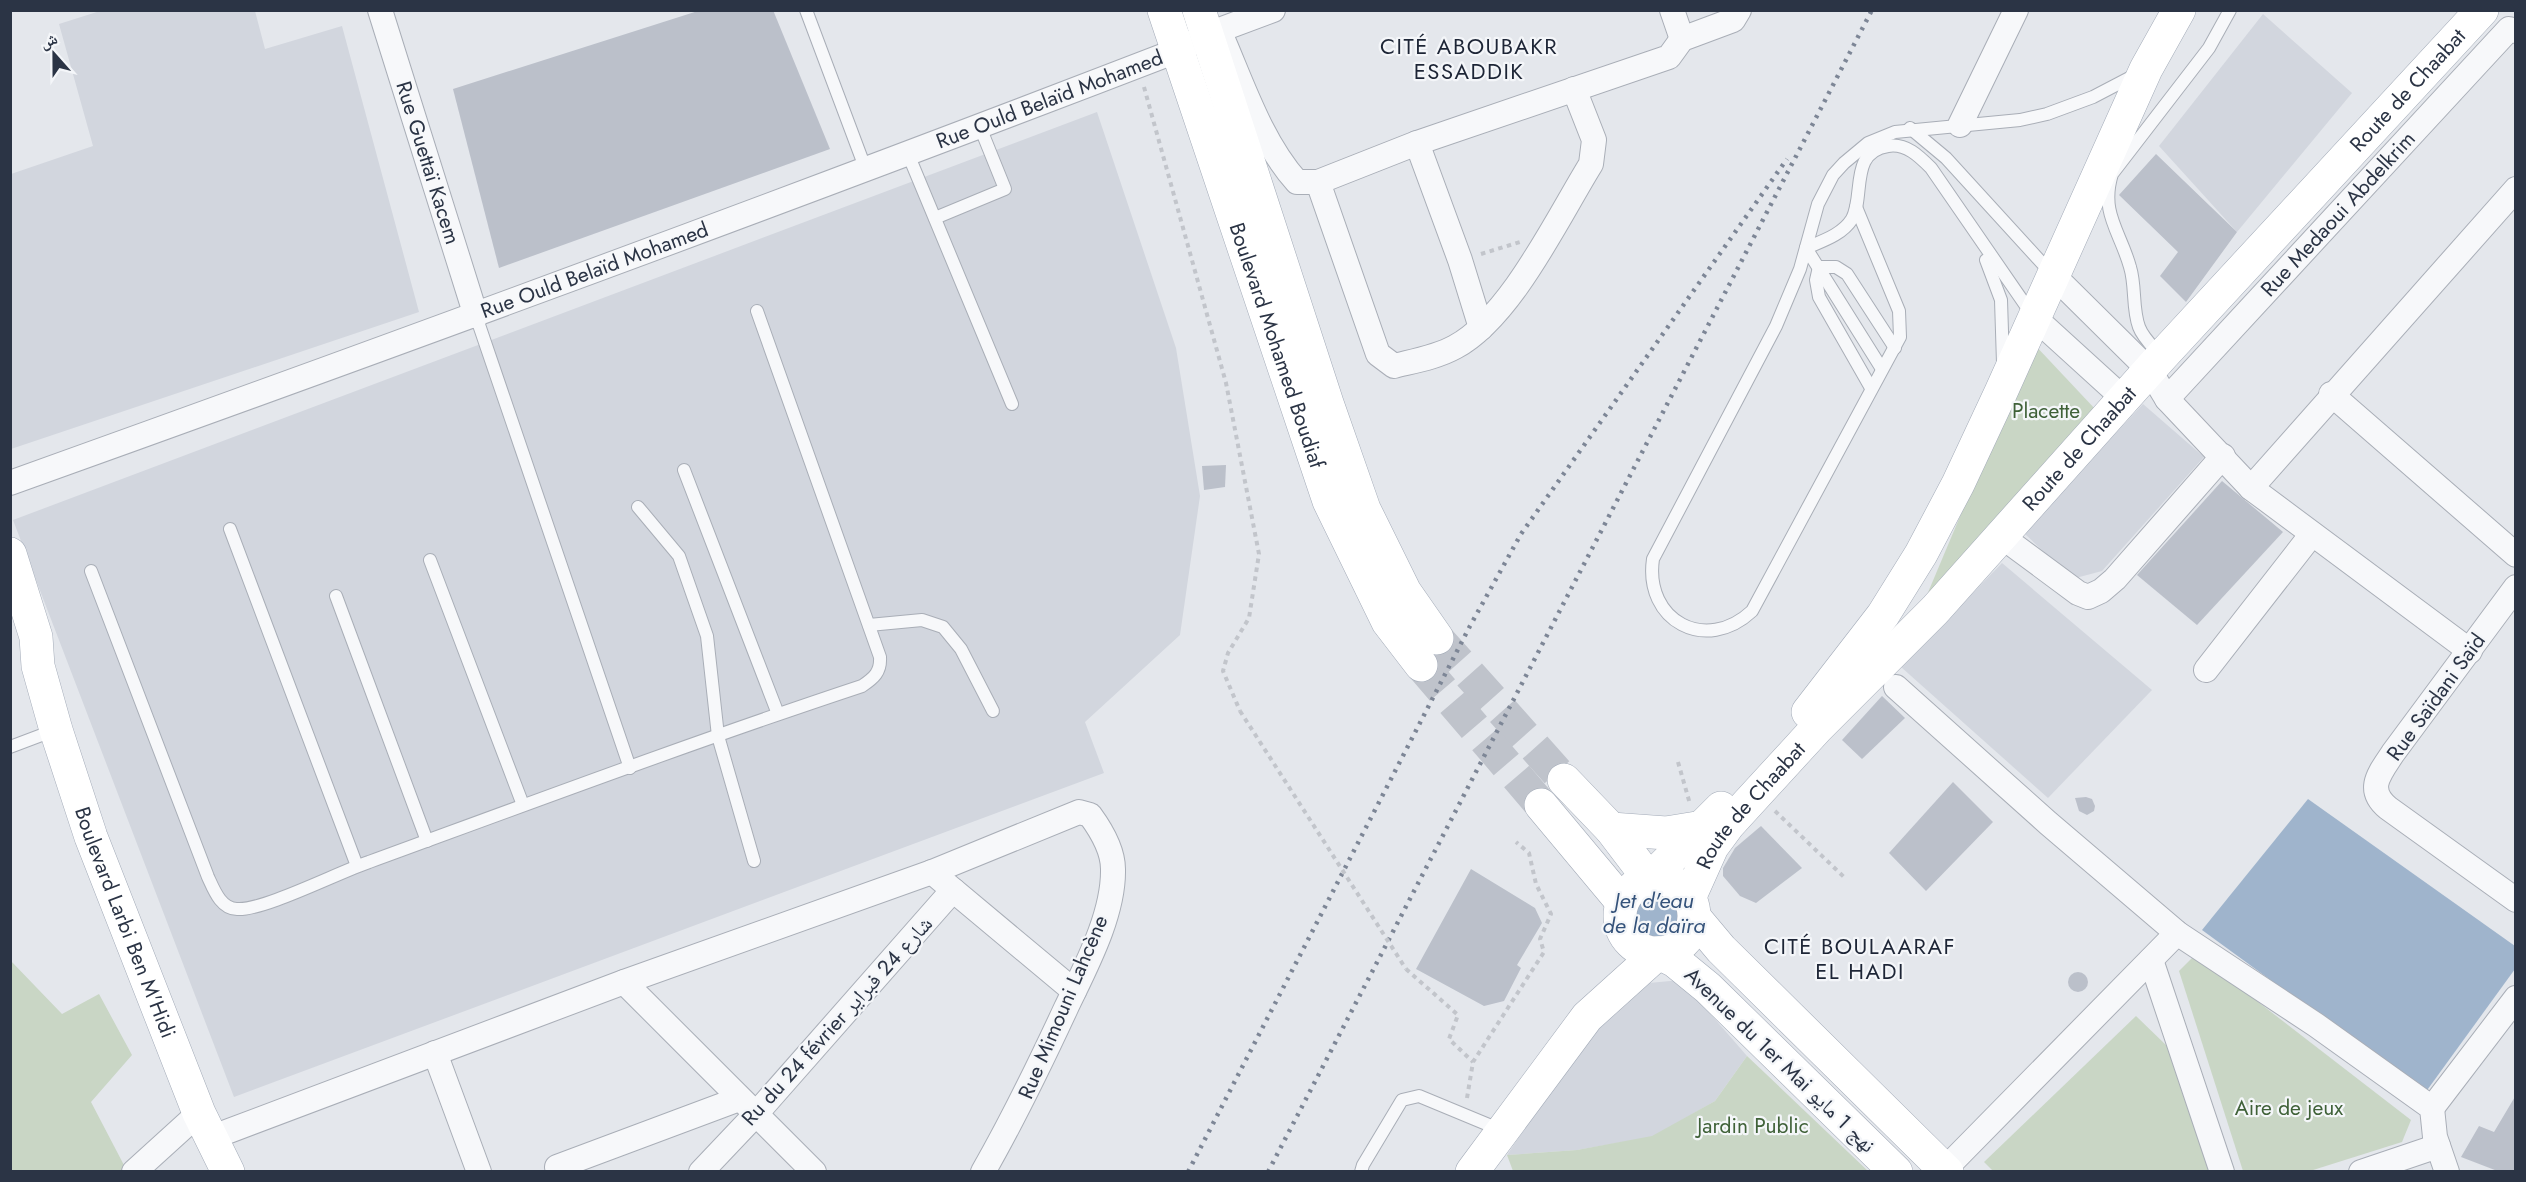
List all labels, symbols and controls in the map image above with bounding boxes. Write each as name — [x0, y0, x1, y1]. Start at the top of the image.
street label: Route de Chaabat — [2343, 22, 2473, 159]
north arrow — [24, 24, 84, 84]
text: ش — [37, 27, 61, 54]
district label: CITÉ ABOUBAKR ESSADDIK — [1380, 30, 1558, 87]
street label: Rue Ould Belaïd Mohamed — [932, 42, 1167, 156]
street label: Rue Guettaï Kacem — [388, 77, 468, 248]
street label: Rue Medaoui Abdelkrim — [2254, 124, 2422, 303]
street label: Rue Ould Belaïd Mohamed — [476, 214, 713, 326]
street label: Boulevard Mohamed Boudiaf — [1222, 219, 1332, 473]
street label: Route de Chaabat — [2015, 379, 2143, 518]
park label: Placette — [2012, 396, 2080, 426]
street label: Rue Saïdani Saïd — [2380, 627, 2492, 767]
street label: Route de Chaabat — [1689, 735, 1812, 874]
street label: Boulevard Larbi Ben M'Hidi — [67, 803, 183, 1042]
water label: Jet d'eau de la daïra — [1603, 884, 1705, 941]
street label: Ru du 24 février شارع 24 فبراير — [735, 910, 939, 1132]
street label: Rue Mimouni Lahcène — [1011, 910, 1115, 1104]
district label: CITÉ BOULAARAF EL HADI — [1764, 930, 1956, 987]
street label: Avenue du 1er Mai نهج 1 مايو — [1678, 960, 1882, 1160]
park label: Aire de jeux — [2235, 1093, 2343, 1123]
park label: Jardin Public — [1694, 1111, 1809, 1141]

